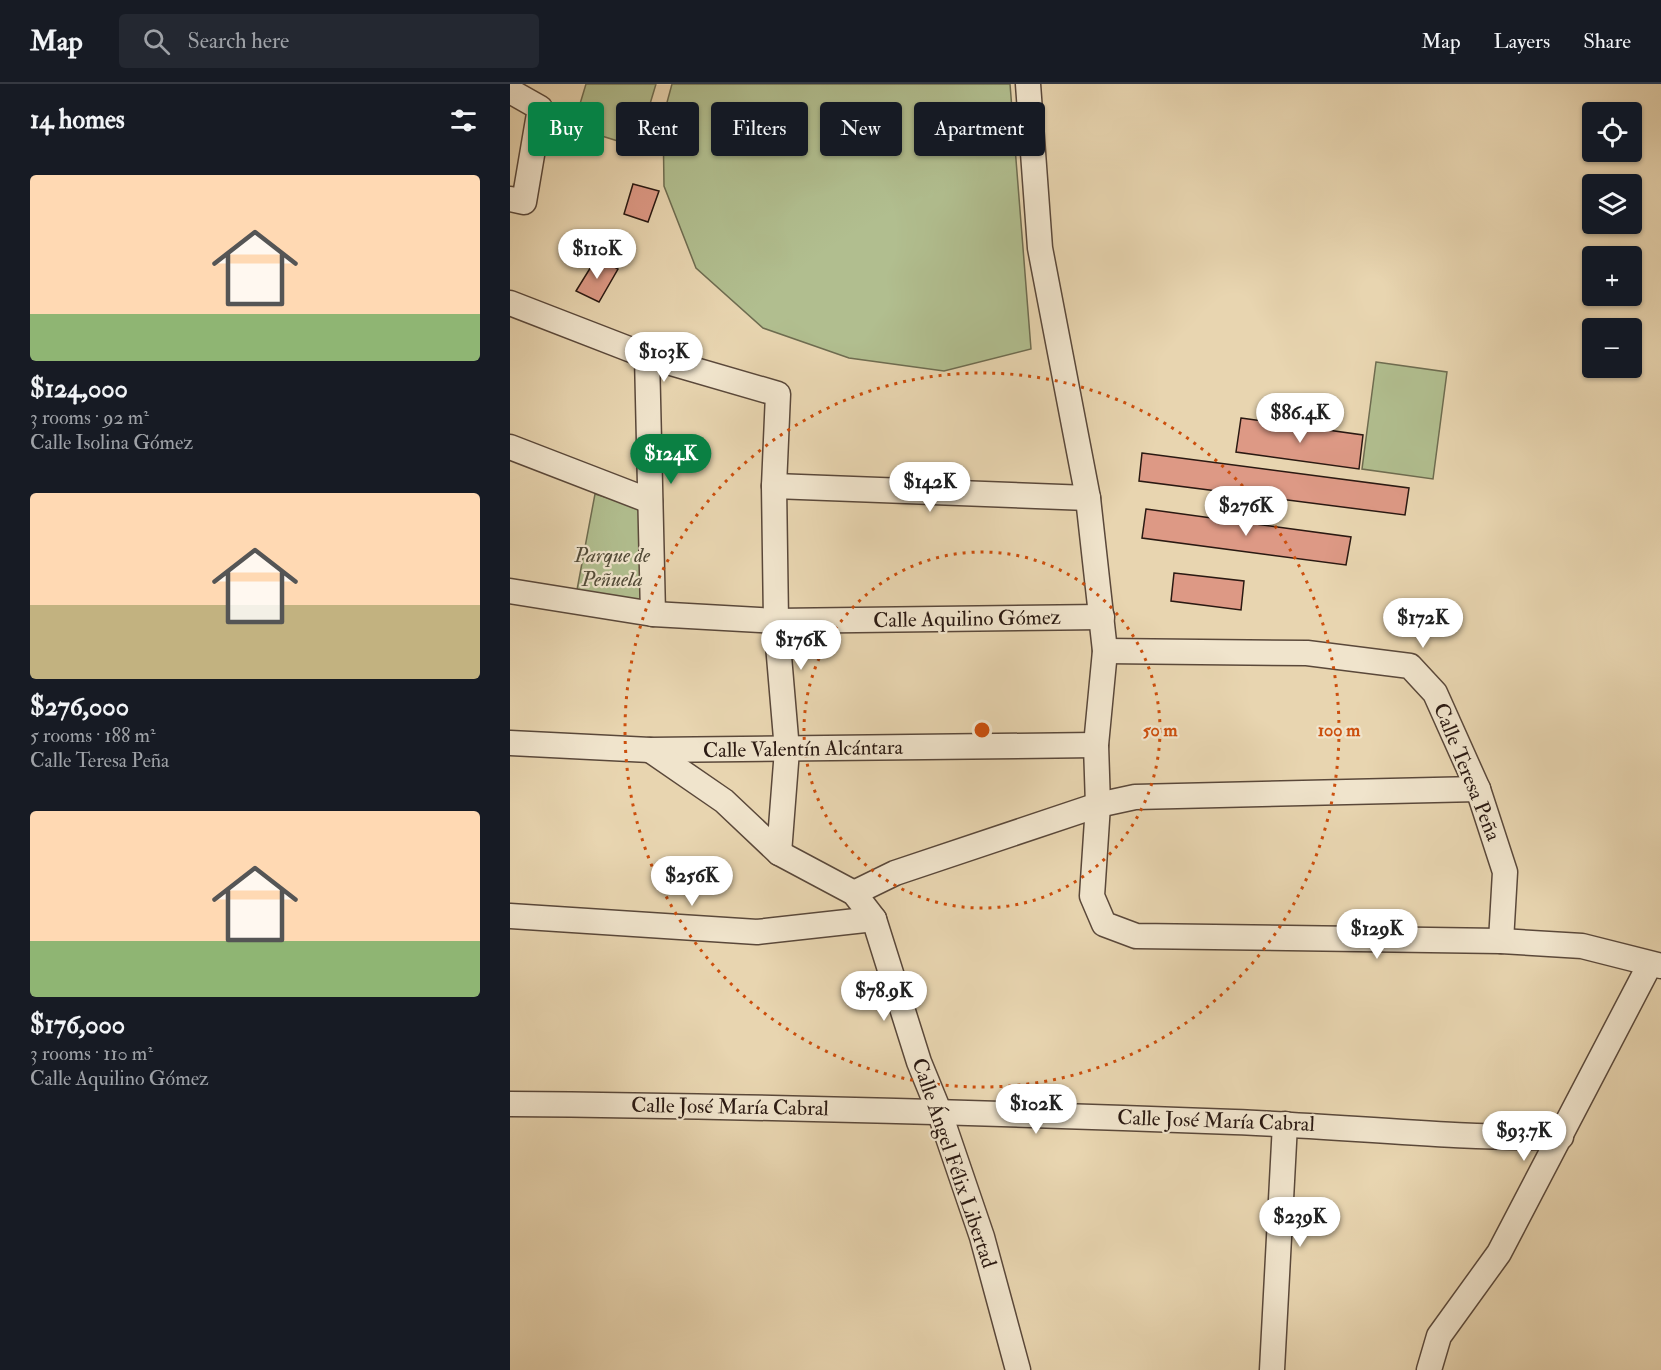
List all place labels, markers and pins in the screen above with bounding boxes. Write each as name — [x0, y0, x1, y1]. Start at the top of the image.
pin: $110K — [555, 229, 639, 280]
pin: $103K — [622, 332, 706, 383]
pin: $86.4K — [1251, 393, 1349, 444]
pin: $124K — [629, 434, 713, 485]
pin: $142K — [888, 462, 972, 513]
pin: $276K — [1204, 486, 1288, 537]
pin: $172K — [1381, 598, 1465, 649]
pin: $176K — [759, 620, 843, 671]
centre of rings — [972, 720, 992, 740]
pin: $256K — [650, 856, 734, 907]
pin: $129K — [1335, 909, 1419, 960]
pin: $78.9K — [835, 971, 933, 1022]
pin: $102K — [994, 1084, 1078, 1135]
pin: $93.7K — [1475, 1111, 1573, 1162]
pin: $239K — [1258, 1197, 1342, 1248]

